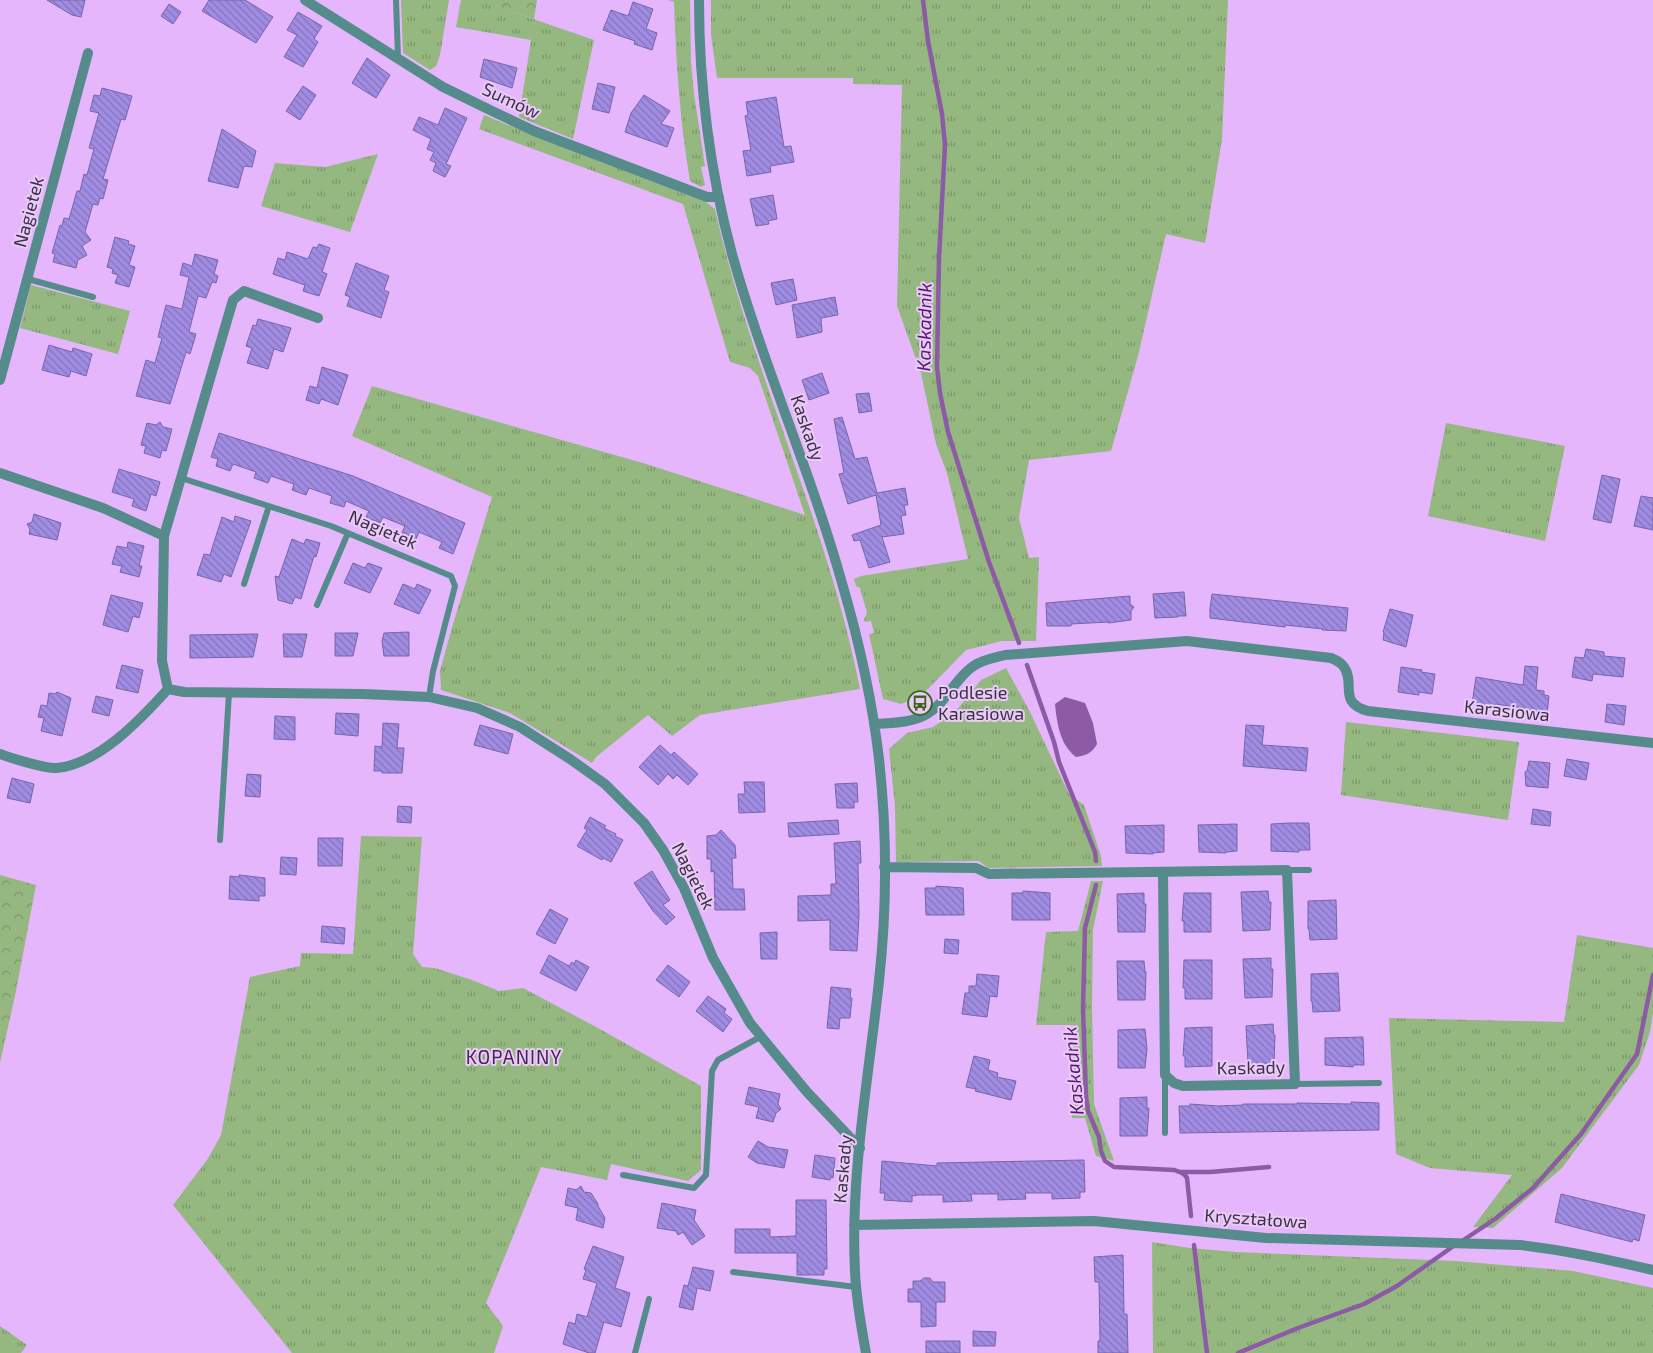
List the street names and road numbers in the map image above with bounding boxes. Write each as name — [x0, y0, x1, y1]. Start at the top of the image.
street label: Sumów — [479, 77, 544, 123]
street label: Nagietek — [8, 174, 48, 250]
street label: Kaskady — [786, 392, 830, 464]
street label: Nagietek — [346, 505, 421, 553]
street label: Karasiowa — [1463, 695, 1551, 725]
street label: Nagietek — [668, 838, 720, 913]
street label: Kaskady — [1217, 1055, 1286, 1079]
street label: Kaskady — [828, 1133, 856, 1204]
street label: Kryształowa — [1204, 1203, 1308, 1233]

